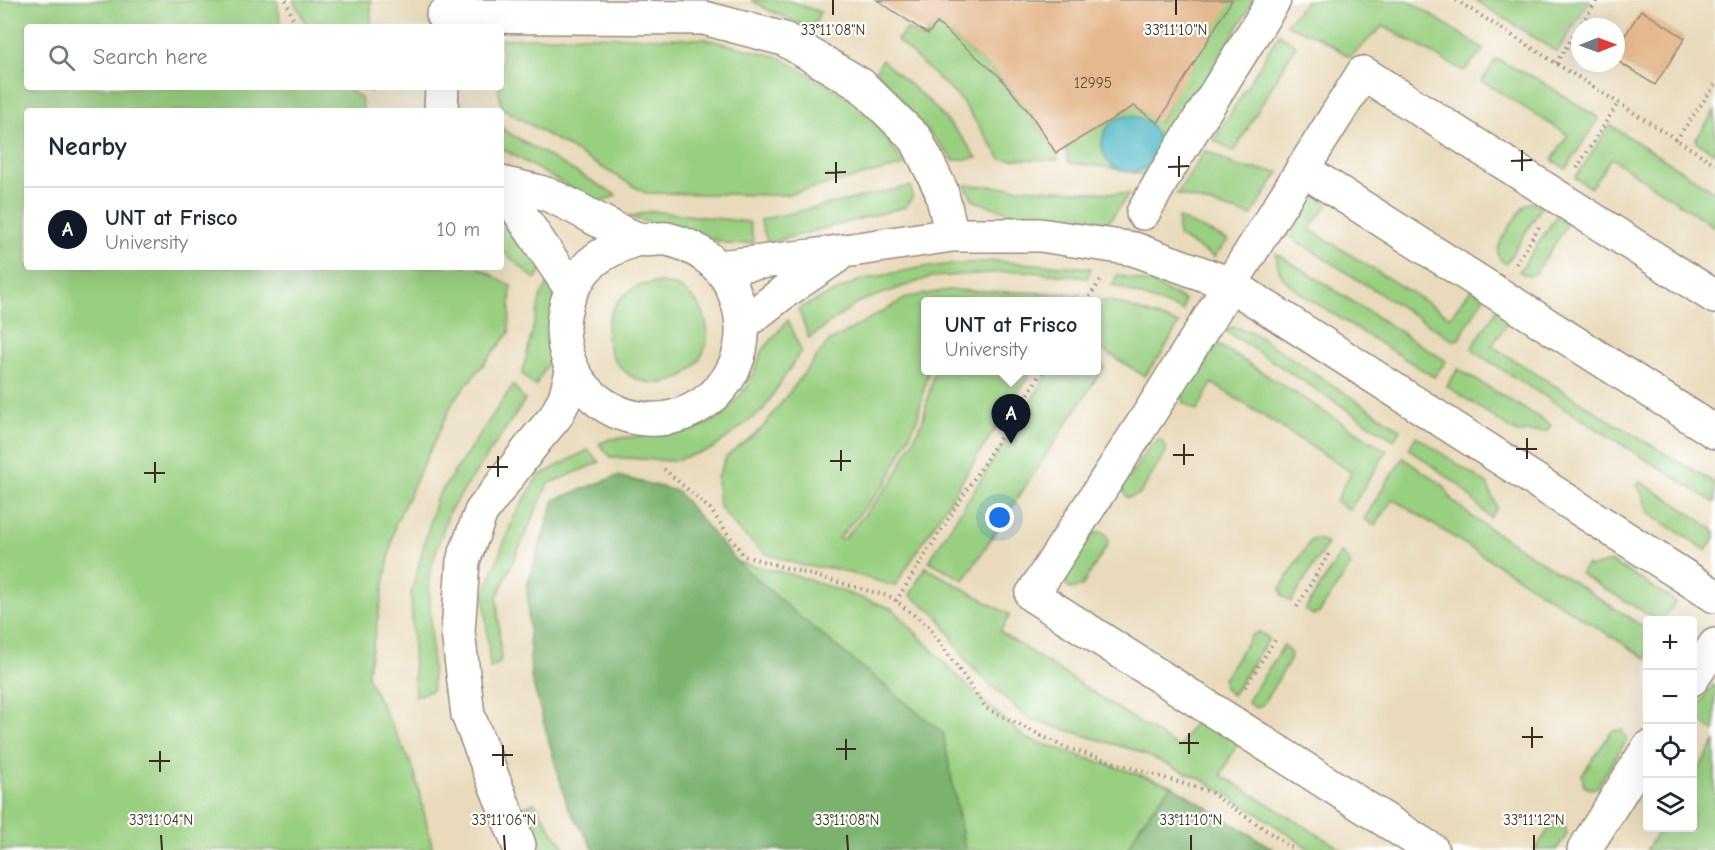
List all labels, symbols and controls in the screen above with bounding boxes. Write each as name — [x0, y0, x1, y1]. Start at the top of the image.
north arrow — [1571, 18, 1625, 72]
text: 33°11'08"N — [801, 21, 865, 39]
text: 33°11'10"N — [1145, 21, 1207, 39]
search box — [24, 24, 504, 90]
icon: search — [45, 41, 78, 74]
text: Search here — [93, 44, 208, 70]
house number: 12995 — [1074, 74, 1112, 92]
text: Nearby — [48, 132, 127, 162]
text: UNT at Frisco — [105, 205, 238, 231]
text: A — [62, 218, 73, 241]
text: 10 m — [437, 218, 480, 241]
text: University — [105, 231, 188, 254]
popup — [921, 297, 1101, 375]
text: UNT at Frisco — [945, 312, 1077, 338]
text: University — [945, 338, 1028, 361]
pin: A — [992, 394, 1030, 444]
your location — [985, 503, 1014, 532]
map controls — [1643, 616, 1697, 832]
button: + — [1643, 616, 1697, 670]
button: − — [1643, 670, 1697, 724]
button: locate — [1643, 724, 1697, 778]
button: layers — [1643, 778, 1697, 832]
text: 33°11'04"N — [129, 811, 193, 829]
text: 33°11'06"N — [472, 811, 536, 829]
text: 33°11'08"N — [815, 811, 879, 829]
text: 33°11'10"N — [1160, 811, 1222, 829]
text: 33°11'12"N — [1503, 811, 1565, 829]

